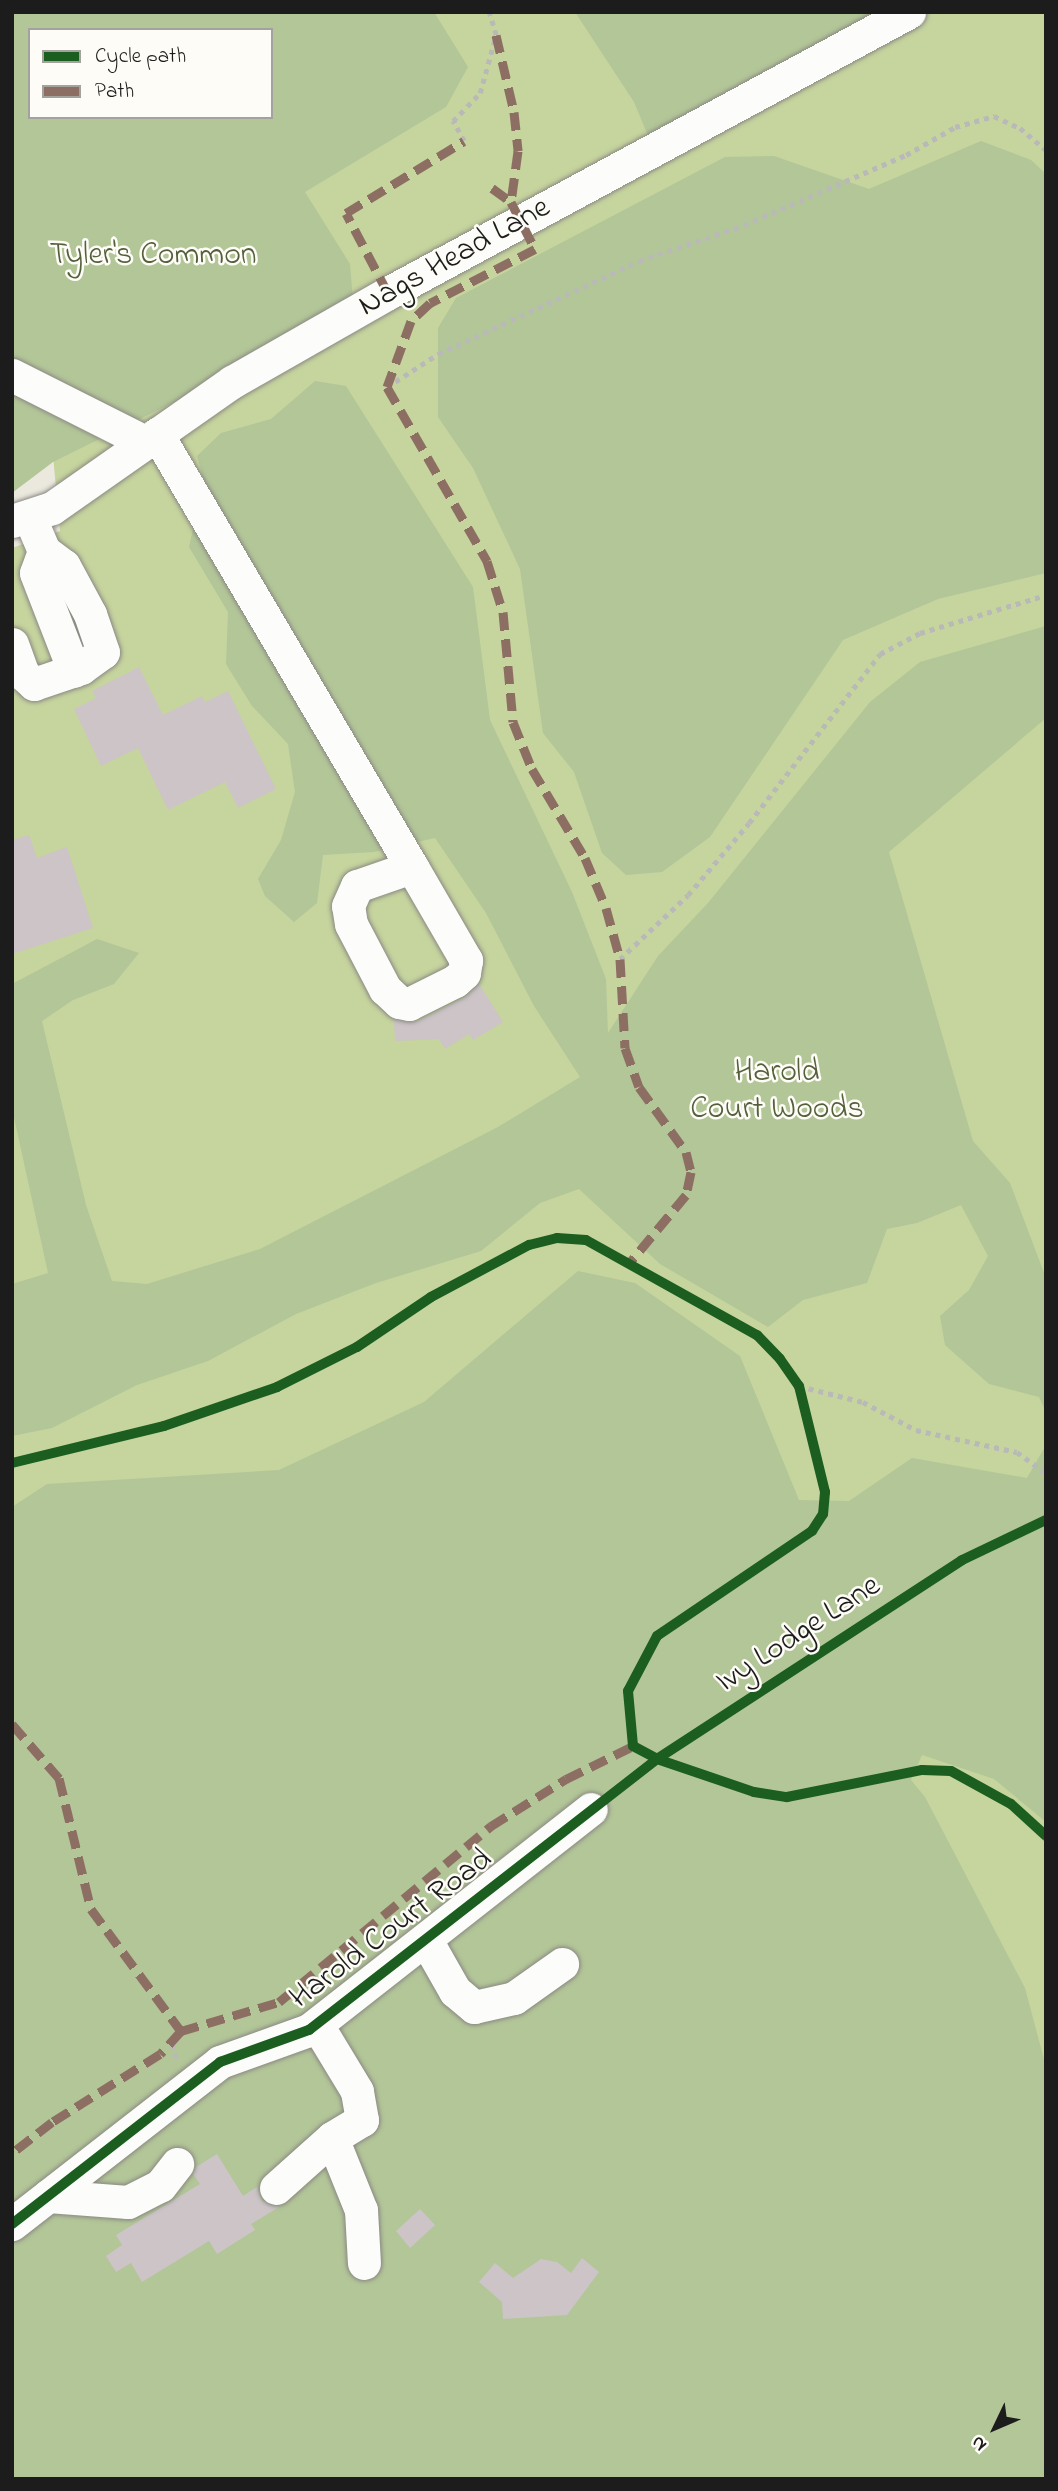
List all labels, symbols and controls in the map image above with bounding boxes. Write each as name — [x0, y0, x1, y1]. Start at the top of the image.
legend — [28, 28, 273, 119]
text: Cycle path — [95, 42, 186, 72]
text: Path — [95, 77, 134, 107]
street label: Nags Head Lane — [353, 190, 557, 326]
park label: Tyler's Common — [49, 237, 257, 275]
park label: Harold Court Woods — [690, 1055, 864, 1130]
street label: Ivy Lodge Lane — [710, 1568, 888, 1702]
street label: Harold Court Road — [283, 1841, 501, 2019]
north arrow — [960, 2393, 1030, 2463]
text: N — [965, 2429, 994, 2457]

